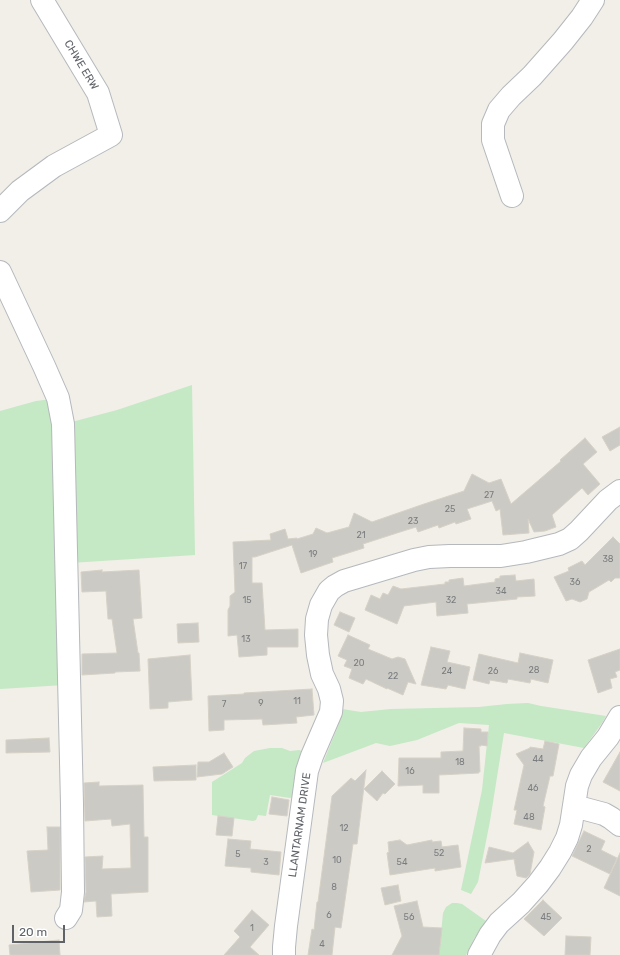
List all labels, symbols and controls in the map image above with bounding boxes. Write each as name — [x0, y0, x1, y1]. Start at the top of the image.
street label: CHWE ERW — [61, 38, 101, 92]
house number: 27 — [484, 490, 494, 500]
house number: 25 — [445, 504, 455, 514]
house number: 23 — [408, 516, 418, 526]
house number: 21 — [356, 530, 366, 540]
house number: 19 — [308, 549, 318, 559]
house number: 38 — [602, 554, 614, 564]
house number: 17 — [239, 561, 247, 571]
house number: 36 — [570, 577, 580, 587]
house number: 34 — [496, 586, 506, 596]
house number: 15 — [242, 595, 252, 605]
house number: 32 — [446, 595, 456, 605]
house number: 13 — [241, 634, 251, 644]
house number: 20 — [354, 658, 364, 668]
house number: 28 — [528, 665, 540, 675]
house number: 24 — [442, 666, 452, 676]
house number: 26 — [488, 666, 498, 676]
house number: 22 — [388, 671, 398, 681]
house number: 11 — [293, 696, 301, 706]
house number: 9 — [258, 698, 264, 708]
house number: 7 — [222, 699, 226, 709]
house number: 44 — [532, 754, 544, 764]
house number: 18 — [455, 757, 465, 767]
house number: 16 — [405, 766, 415, 776]
street label: LLANTARNAM DRIVE — [286, 772, 314, 878]
house number: 46 — [527, 783, 539, 793]
house number: 48 — [523, 812, 535, 822]
house number: 12 — [339, 823, 349, 833]
house number: 2 — [586, 844, 592, 854]
house number: 52 — [434, 848, 444, 858]
house number: 5 — [235, 849, 241, 859]
house number: 10 — [332, 855, 342, 865]
house number: 3 — [263, 857, 269, 867]
house number: 54 — [397, 857, 407, 867]
house number: 8 — [331, 882, 337, 892]
house number: 6 — [326, 910, 332, 920]
house number: 56 — [404, 912, 414, 922]
house number: 45 — [541, 912, 551, 922]
scale bar — [14, 917, 67, 943]
house number: 1 — [250, 923, 254, 933]
text: 20 m — [19, 925, 47, 939]
house number: 4 — [319, 939, 325, 949]

